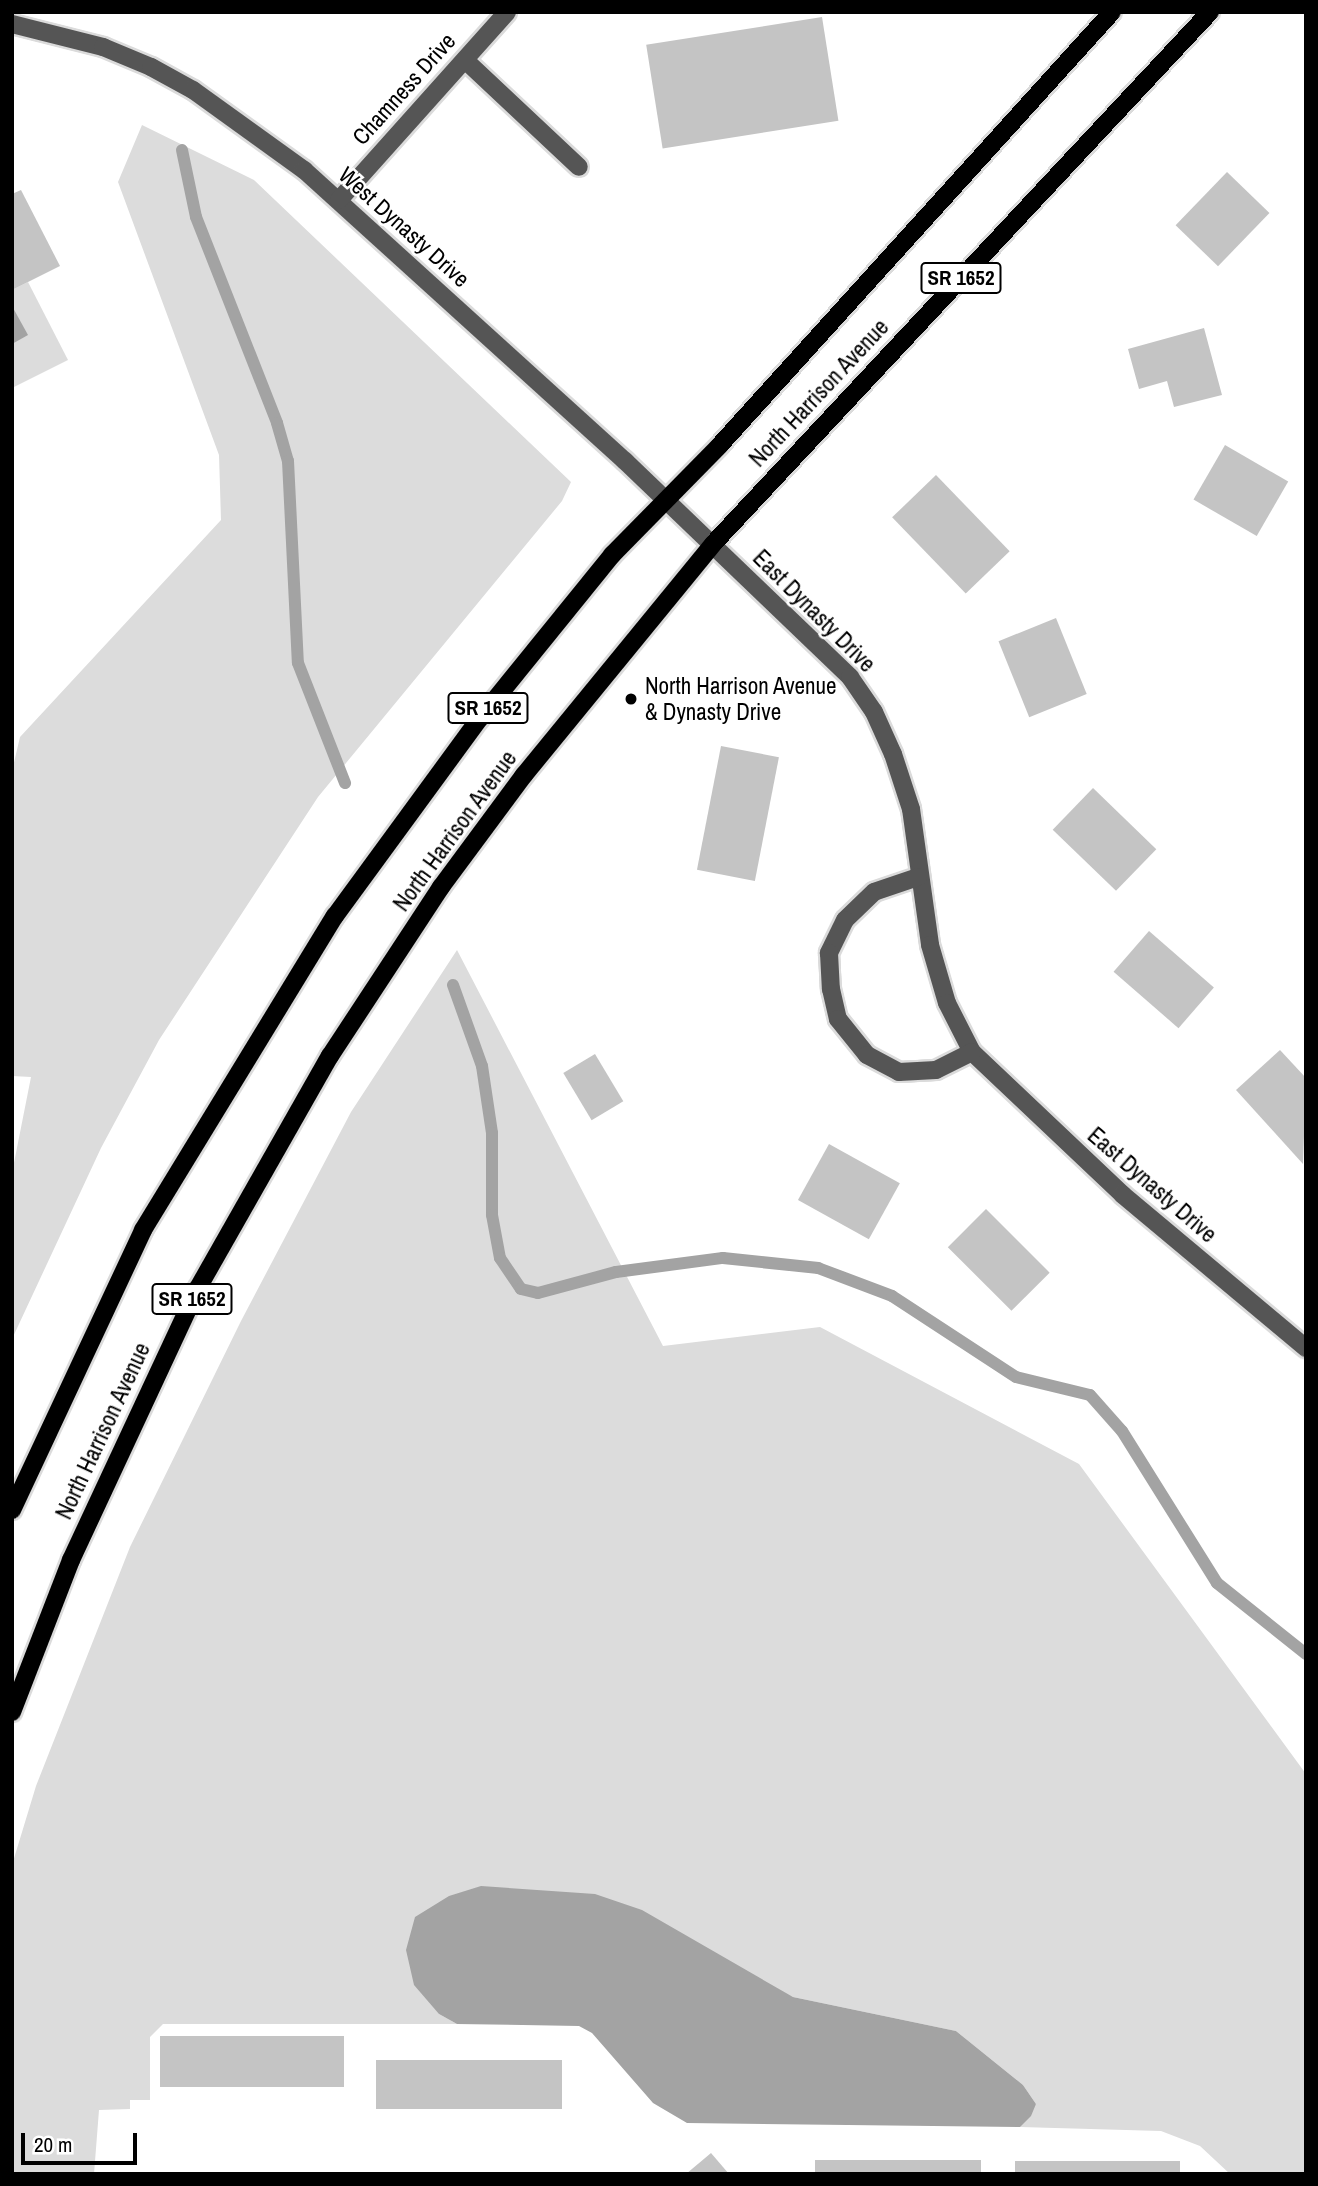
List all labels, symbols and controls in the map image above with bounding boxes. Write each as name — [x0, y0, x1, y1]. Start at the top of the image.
street label: Chamness Drive — [347, 28, 461, 150]
street label: West Dynasty Drive — [333, 161, 475, 293]
road number: SR 1652 — [919, 260, 1003, 296]
street label: North Harrison Avenue — [743, 313, 895, 473]
street label: East Dynasty Drive — [747, 544, 881, 678]
place label: North Harrison Avenue & Dynasty Drive — [645, 672, 838, 726]
road number: SR 1652 — [446, 690, 530, 726]
marker: North Harrison Avenue & Dynasty Drive — [623, 691, 639, 707]
street label: North Harrison Avenue — [387, 745, 523, 917]
street label: East Dynasty Drive — [1082, 1122, 1222, 1248]
road number: SR 1652 — [150, 1282, 234, 1316]
street label: North Harrison Avenue — [50, 1338, 156, 1524]
scale bar — [24, 2120, 140, 2164]
text: 20 m — [34, 2130, 72, 2159]

